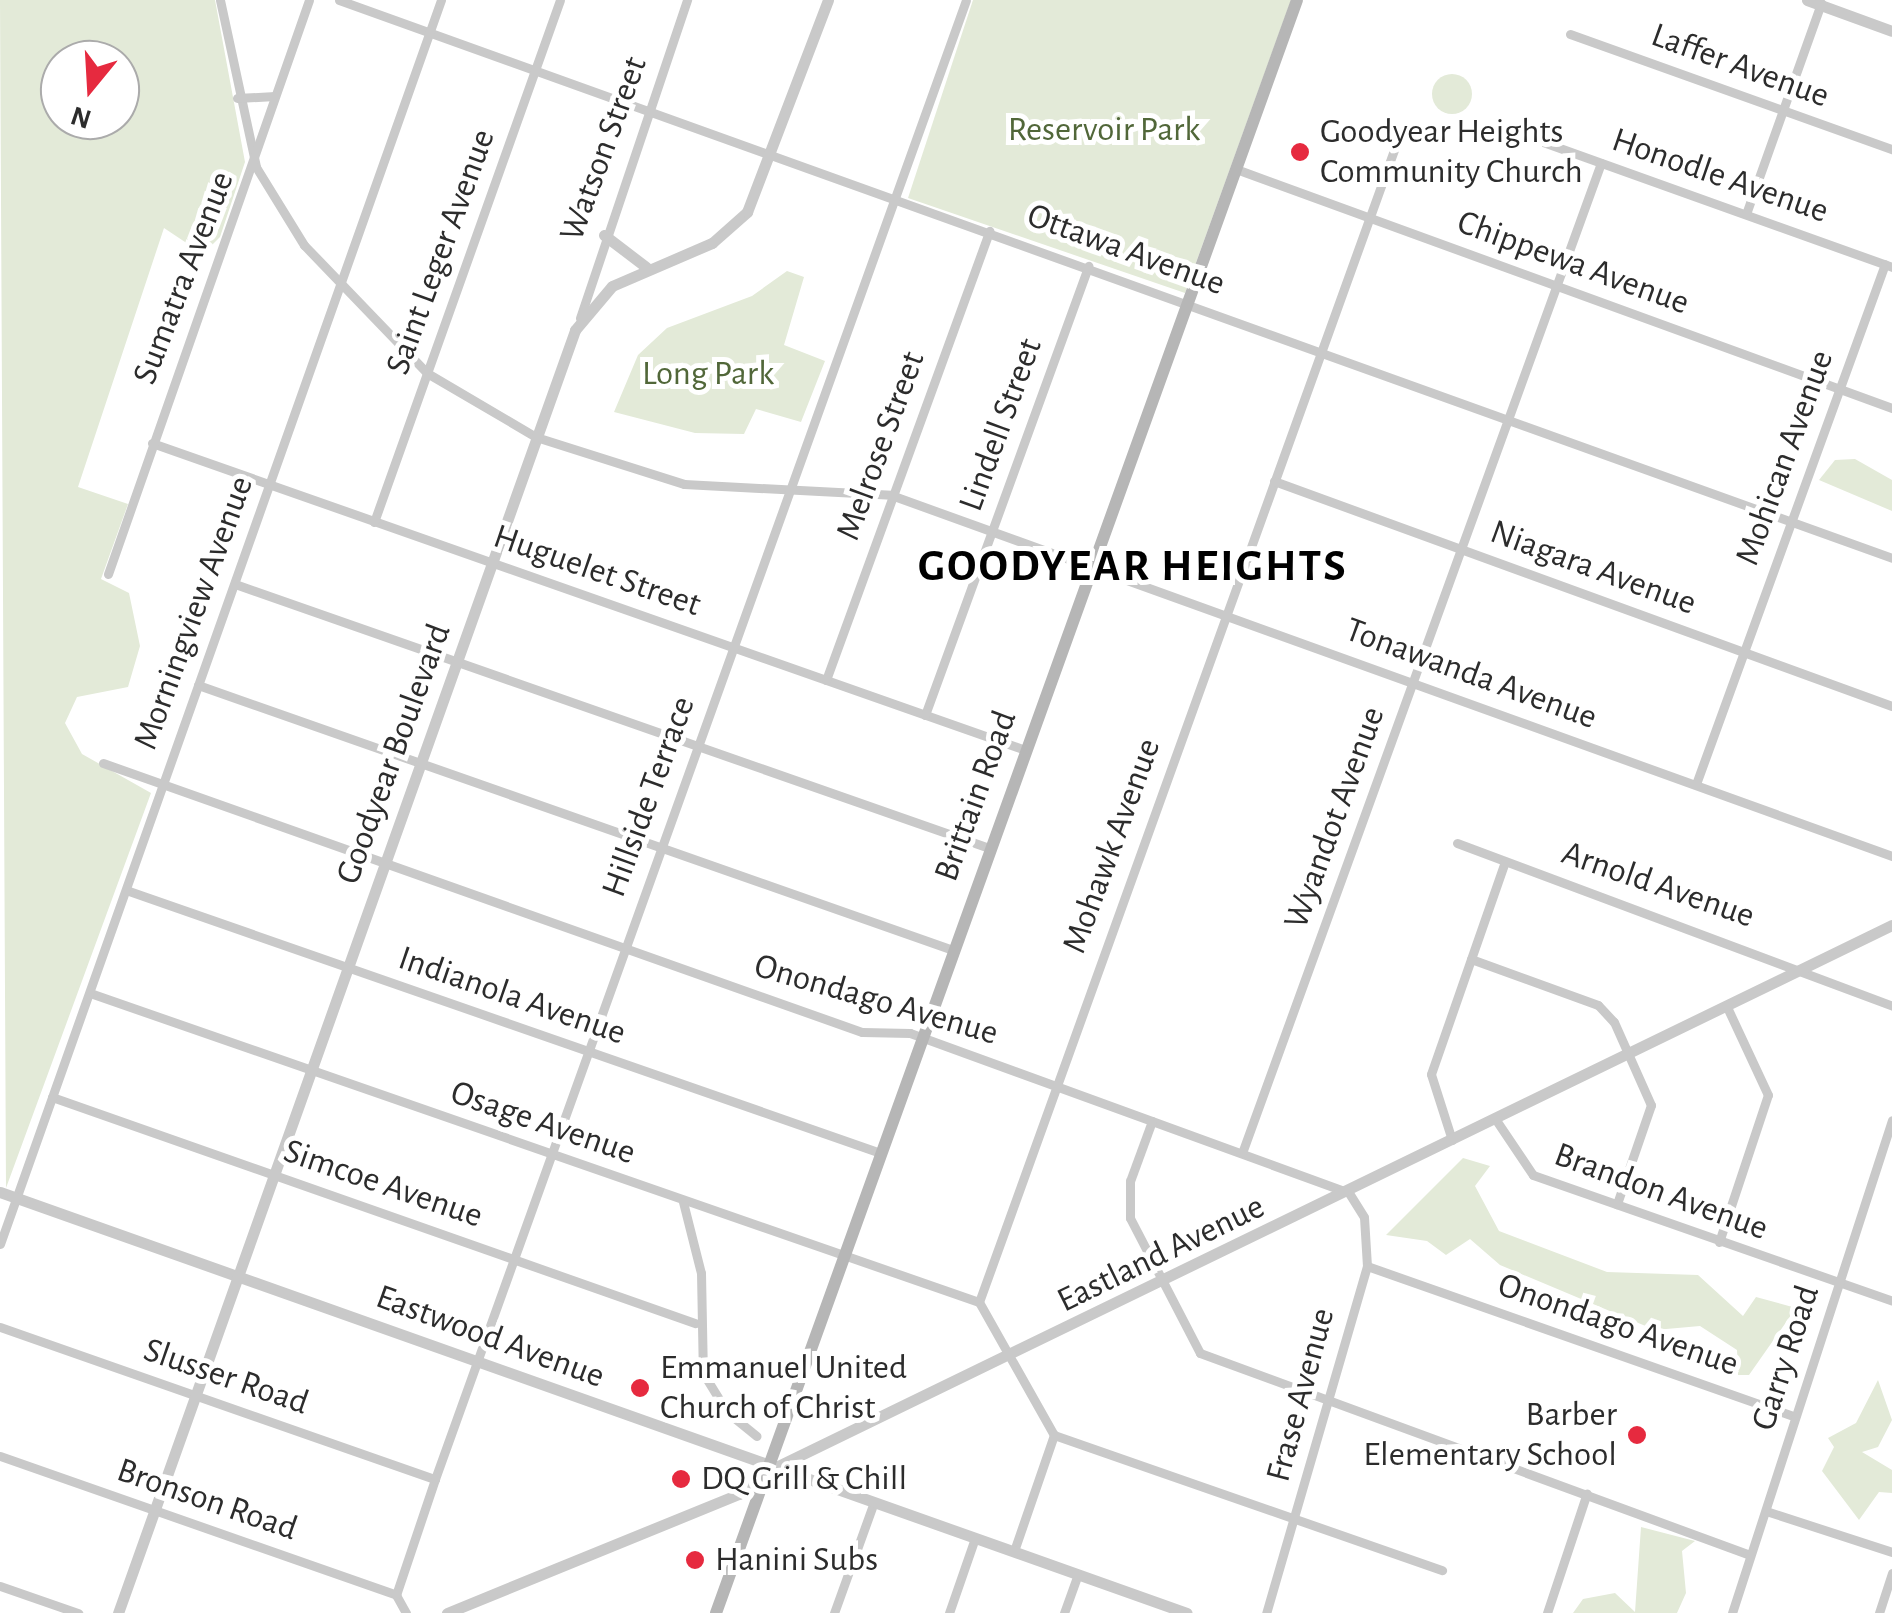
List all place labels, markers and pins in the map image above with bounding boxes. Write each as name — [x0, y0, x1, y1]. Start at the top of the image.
place label: Goodyear Heights Community Church — [1320, 111, 1583, 193]
marker: Goodyear Heights Community Church — [1289, 141, 1311, 163]
place label: Emmanuel United Church of Christ — [660, 1347, 907, 1429]
marker: Emmanuel United Church of Christ — [629, 1377, 651, 1399]
place label: Barber Elementary School — [1363, 1394, 1617, 1476]
marker: Barber Elementary School — [1626, 1424, 1648, 1446]
place label: DQ Grill & Chill — [701, 1458, 907, 1500]
marker: DQ Grill & Chill — [670, 1468, 692, 1490]
place label: Hanini Subs — [715, 1539, 878, 1581]
marker: Hanini Subs — [684, 1549, 706, 1571]

